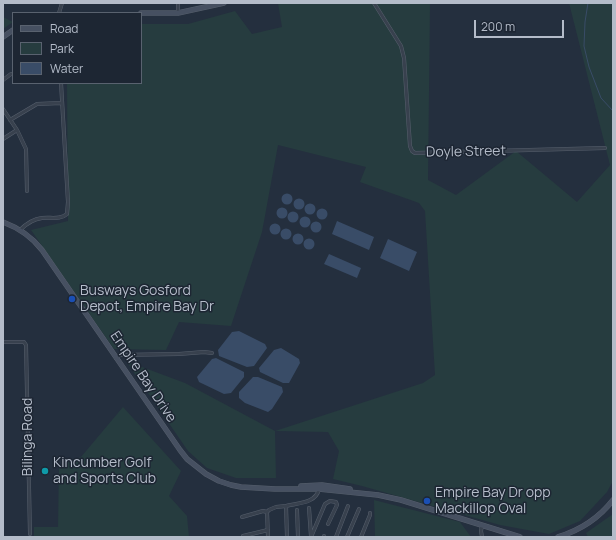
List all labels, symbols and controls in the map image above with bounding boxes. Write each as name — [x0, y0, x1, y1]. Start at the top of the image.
legend — [12, 12, 142, 84]
scale bar — [476, 12, 566, 38]
text: 200 m — [481, 18, 515, 35]
text: Road — [50, 20, 78, 37]
text: Park — [50, 40, 74, 57]
text: Water — [50, 60, 83, 77]
street label: Doyle Street — [426, 143, 506, 161]
place label: Busways Gosford Depot, Empire Bay Dr — [80, 283, 214, 316]
marker: Busways Gosford Depot, Empire Bay Dr — [67, 294, 77, 304]
street label: Empire Bay Drive — [106, 328, 180, 426]
street label: Bilinga Road — [20, 398, 36, 476]
place label: Kincumber Golf and Sports Club — [53, 455, 156, 488]
marker: Kincumber Golf and Sports Club — [40, 466, 50, 476]
place label: Empire Bay Dr opp Mackillop Oval — [435, 485, 551, 518]
marker: Empire Bay Dr opp Mackillop Oval — [422, 496, 432, 506]

